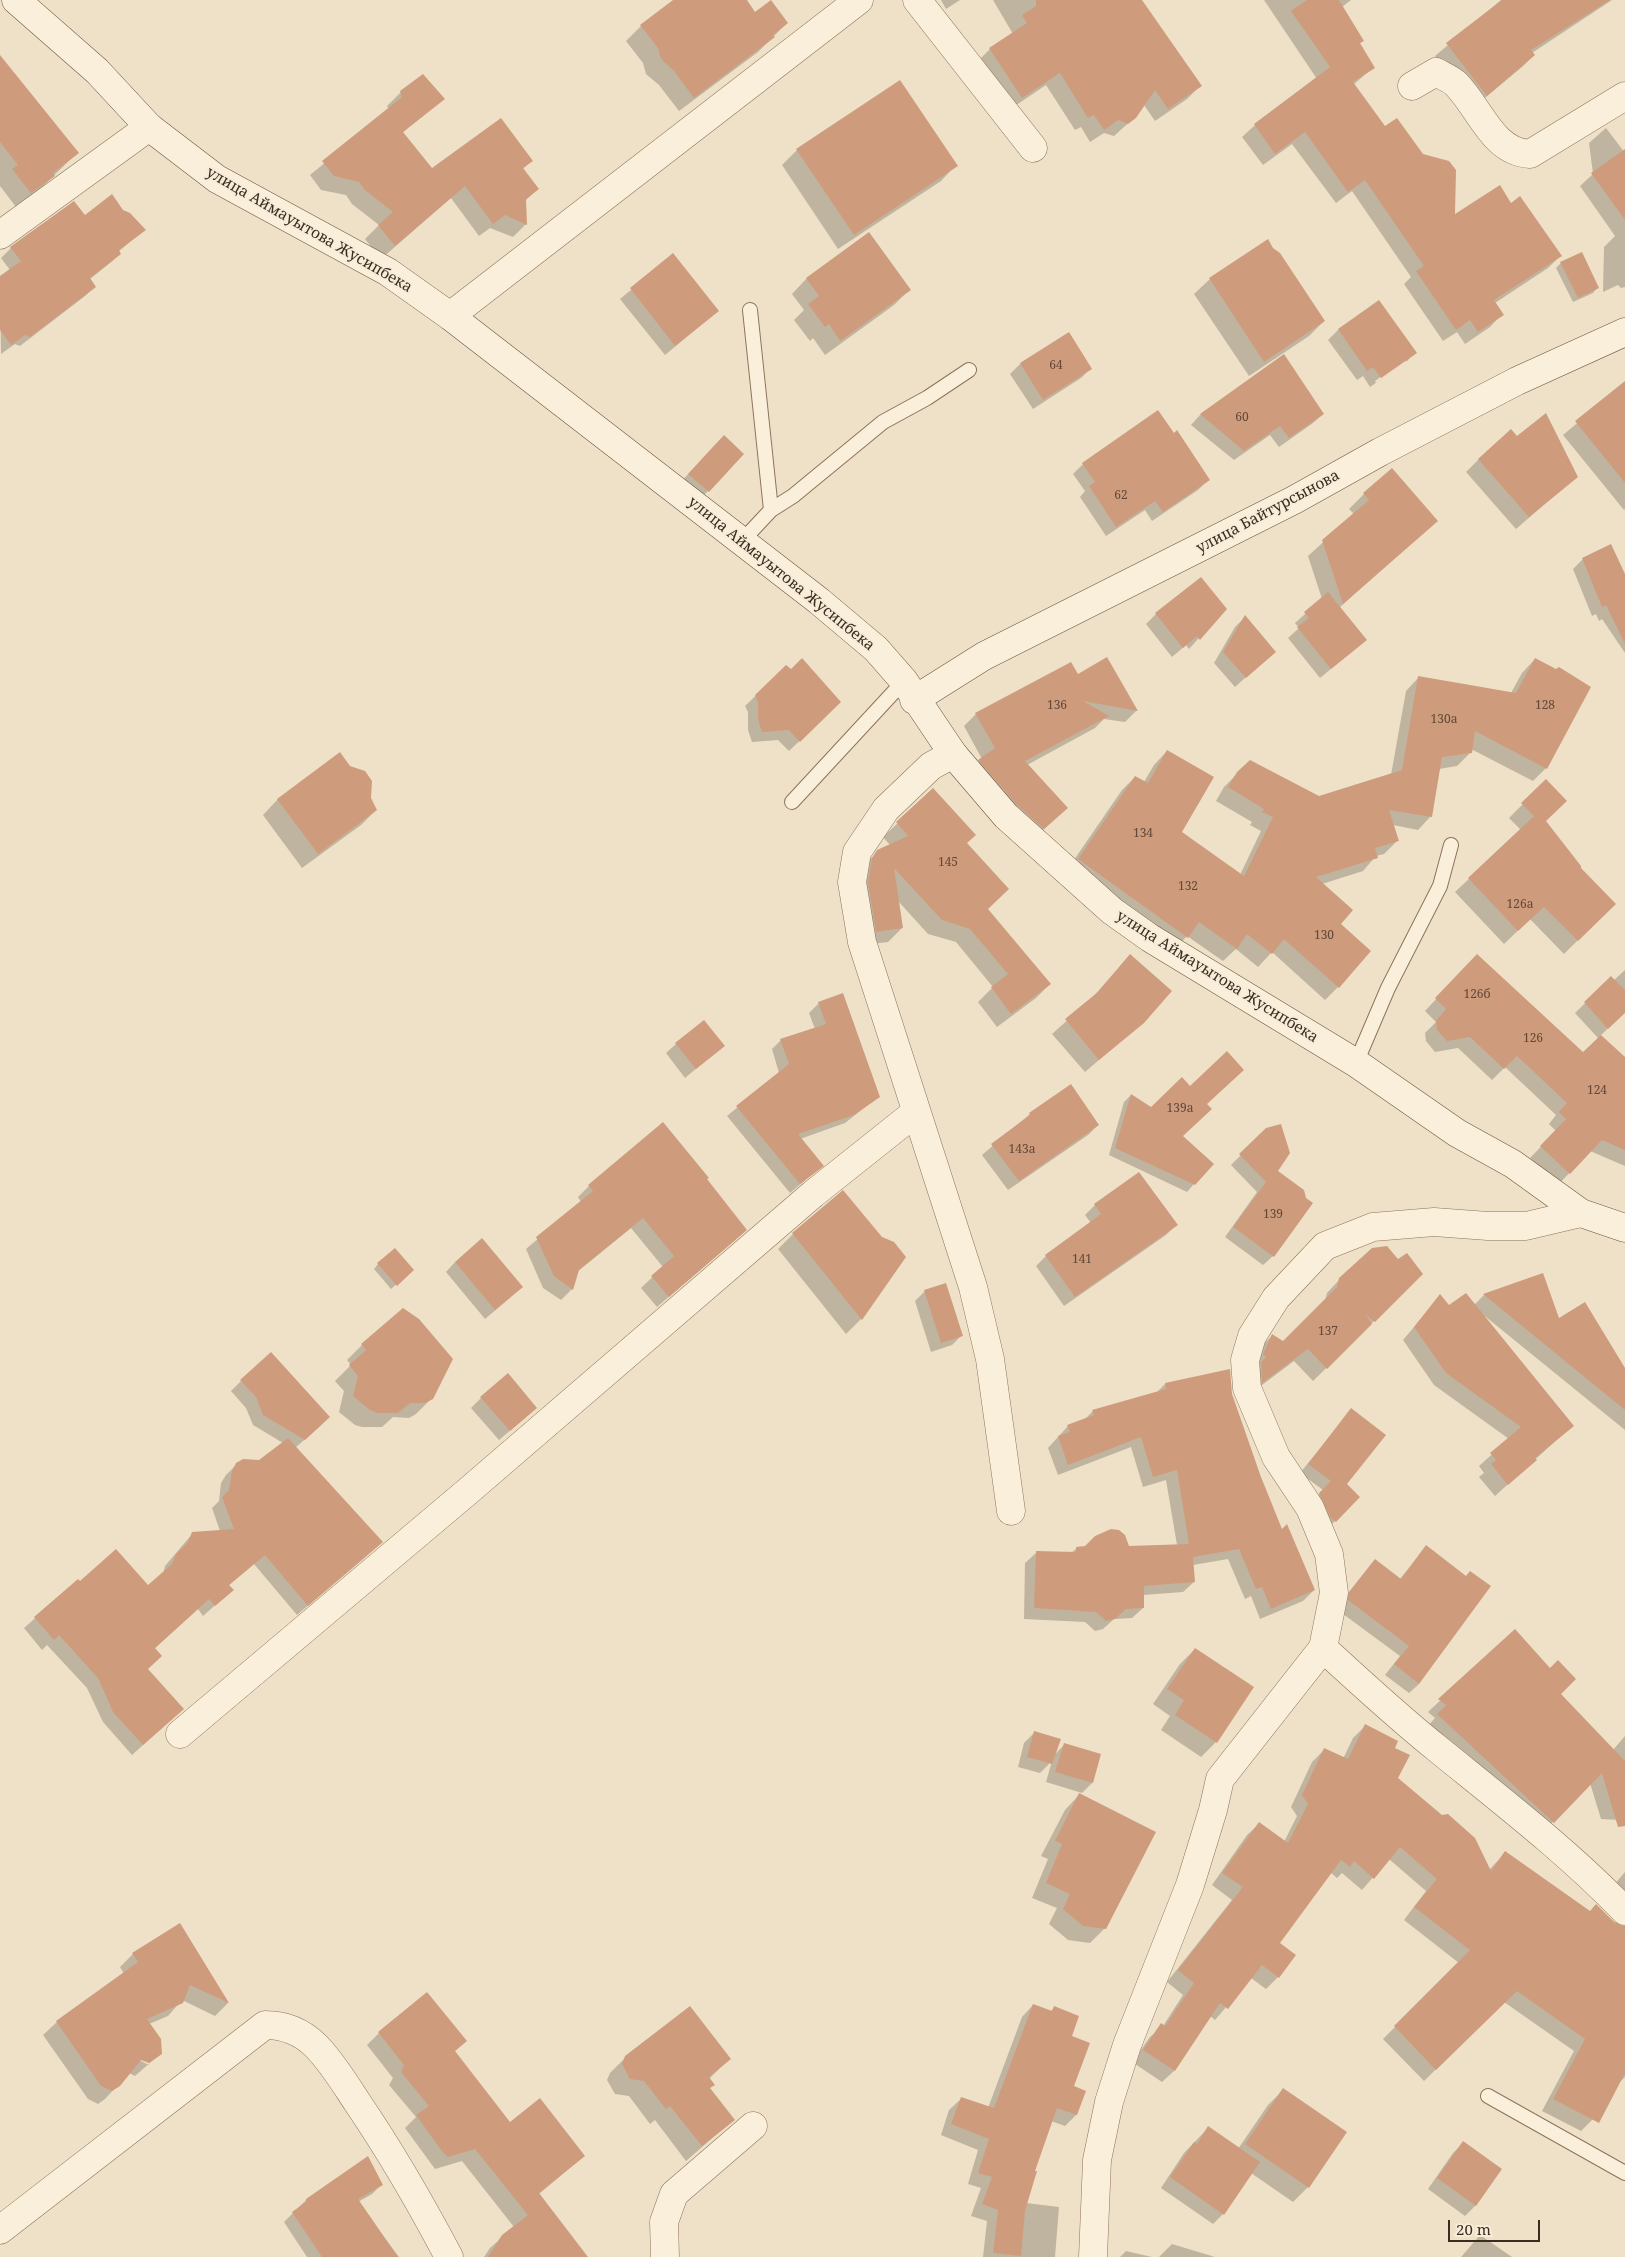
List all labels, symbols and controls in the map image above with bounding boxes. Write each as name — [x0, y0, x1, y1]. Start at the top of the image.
street label: улица Аймауытова Жусипбека — [203, 163, 415, 297]
house number: 64 — [1049, 359, 1063, 373]
house number: 60 — [1235, 411, 1249, 425]
street label: улица Байтурсынова — [1193, 467, 1343, 557]
house number: 62 — [1114, 489, 1128, 503]
street label: улица Аймауытова Жусипбека — [684, 493, 878, 655]
house number: 136 — [1047, 699, 1067, 713]
house number: 128 — [1535, 699, 1555, 713]
house number: 130а — [1431, 713, 1457, 727]
house number: 134 — [1133, 827, 1153, 841]
house number: 145 — [938, 856, 958, 870]
house number: 132 — [1178, 880, 1198, 894]
house number: 126а — [1507, 898, 1533, 912]
street label: улица Аймауытова Жусипбека — [1113, 907, 1321, 1047]
house number: 130 — [1314, 929, 1334, 943]
house number: 126б — [1463, 988, 1491, 1002]
house number: 126 — [1523, 1032, 1543, 1046]
house number: 124 — [1587, 1084, 1607, 1098]
house number: 139а — [1167, 1102, 1193, 1116]
house number: 143а — [1009, 1143, 1035, 1157]
house number: 139 — [1263, 1208, 1283, 1222]
house number: 141 — [1072, 1253, 1092, 1267]
house number: 137 — [1318, 1325, 1338, 1339]
scale bar — [1450, 2210, 1542, 2242]
text: 20 m — [1456, 2219, 1491, 2239]

